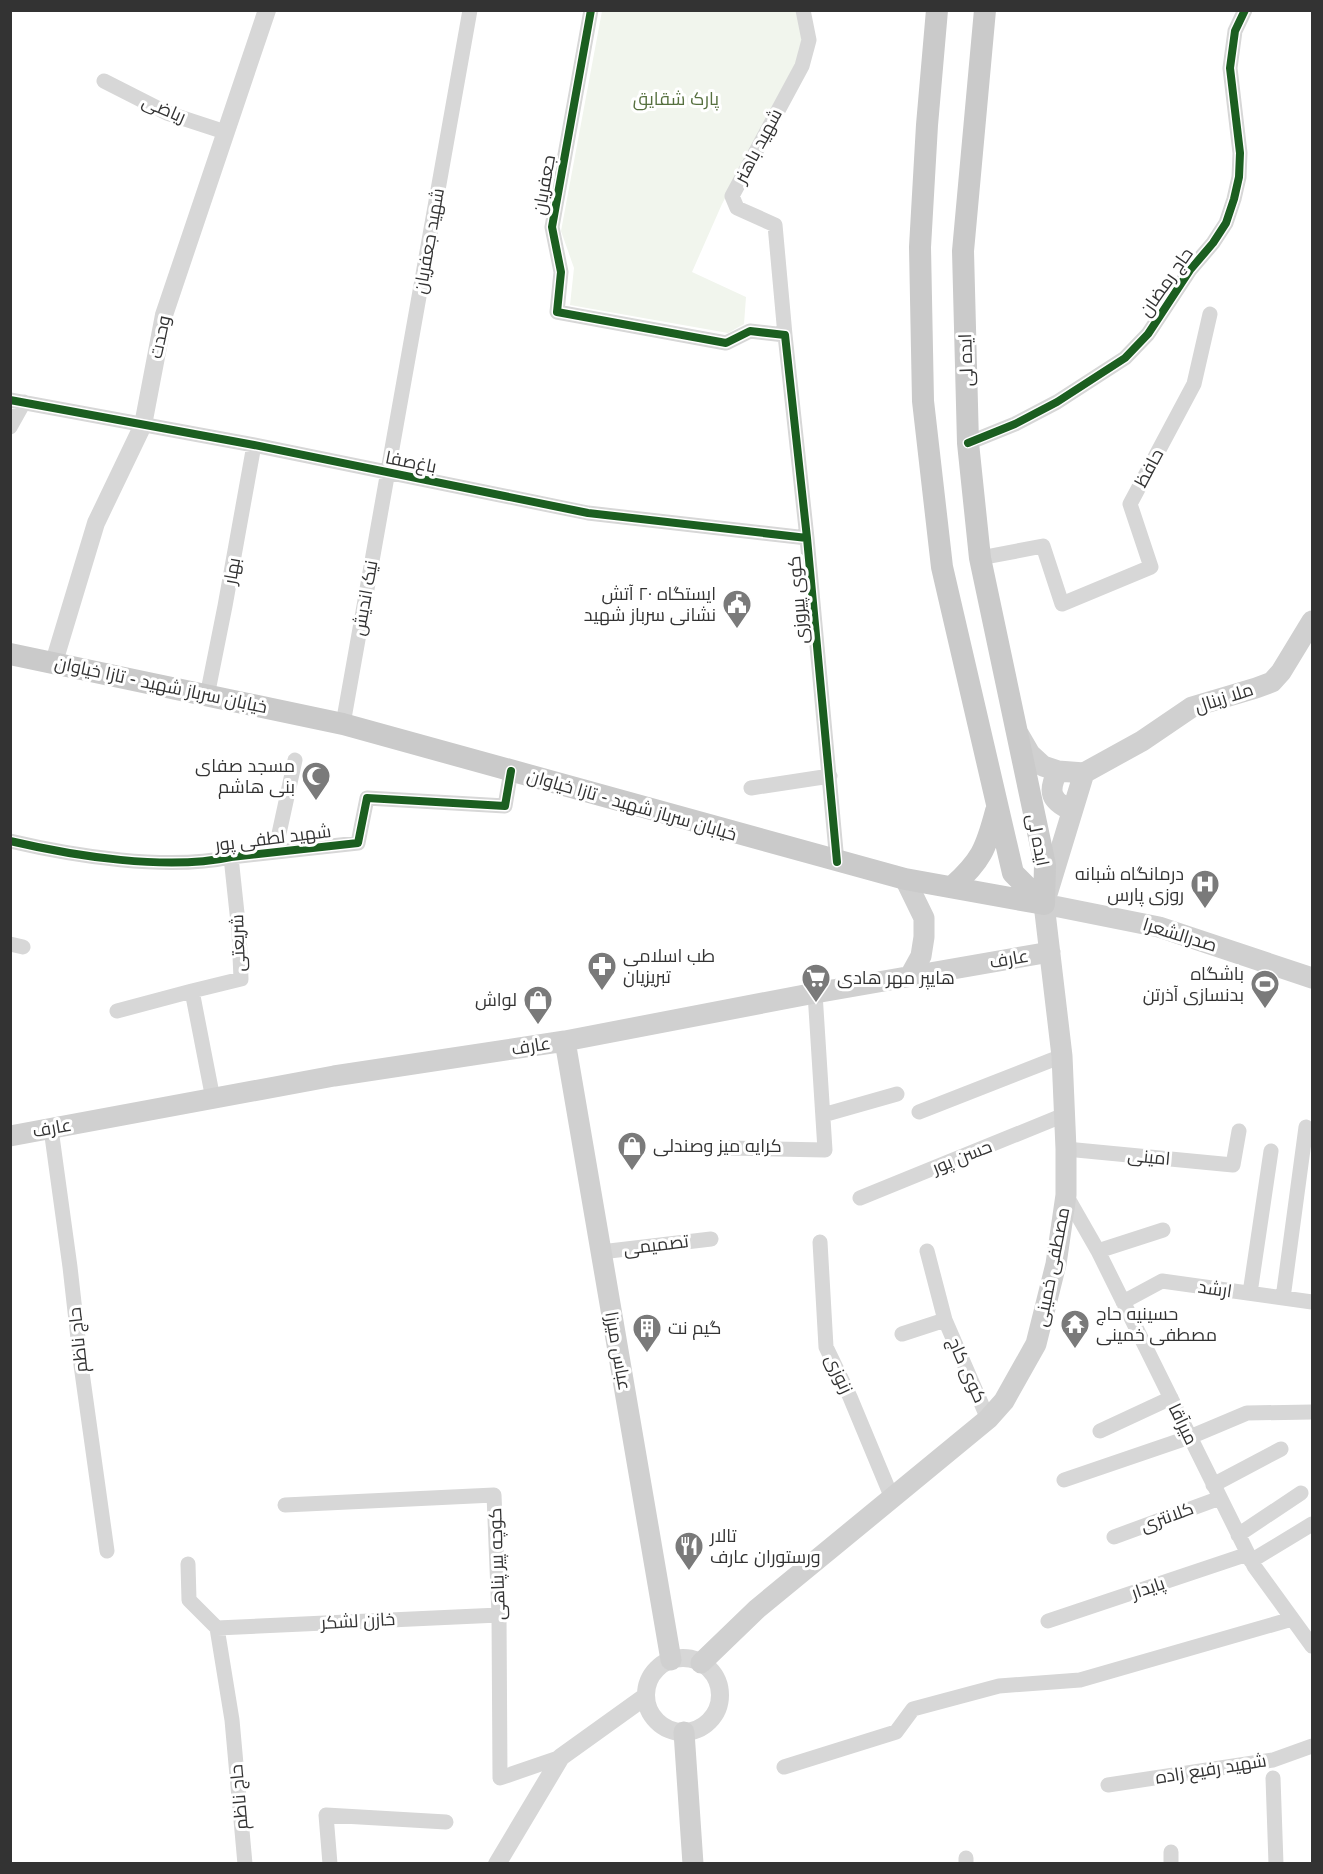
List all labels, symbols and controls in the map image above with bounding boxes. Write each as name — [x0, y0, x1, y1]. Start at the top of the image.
park label: پارک شقایق — [633, 88, 719, 111]
street label: ریاضی — [139, 90, 189, 128]
street label: شهید باهنر — [729, 105, 787, 188]
street label: جعفریان — [528, 153, 560, 217]
street label: شهید جعفریان — [409, 186, 449, 296]
street label: حاج رمضان — [1134, 243, 1199, 321]
street label: وحدت — [145, 313, 175, 361]
street label: ایده لى — [954, 333, 978, 387]
street label: حافظ — [1130, 445, 1168, 491]
street label: باغ‌صفا — [383, 446, 438, 479]
street label: کوی پیروزی — [783, 555, 814, 645]
street label: بهار — [219, 556, 245, 587]
street label: نیک اندیش — [348, 559, 382, 637]
place label: ایستگاه ۲۰ آتش نشانی سرباز شهید — [584, 583, 716, 626]
public building icon: ایستگاه ۲۰ آتش نشانی سرباز شهید — [721, 588, 753, 630]
street label: خیابان سرباز شهید - تازا خیاوان — [53, 652, 269, 718]
street label: ملا زینال — [1192, 678, 1256, 718]
place label: مسجد صفای بنی هاشم — [195, 755, 295, 799]
mosque icon: مسجد صفای بنی هاشم — [300, 760, 332, 802]
street label: خیابان سرباز شهید - تازا خیاوان — [525, 765, 739, 845]
street label: ایده لى — [1022, 812, 1054, 868]
street label: شهید لطفی پور — [213, 820, 332, 857]
place label: درمانگاه شبانه روزی پارس — [1075, 863, 1184, 907]
hospital icon: درمانگاه شبانه روزی پارس — [1189, 868, 1221, 910]
street label: صدرالشعرا — [1140, 913, 1220, 957]
street label: شریعتی — [226, 914, 250, 972]
place label: طب اسلامی تبریزیان — [623, 945, 715, 988]
street label: عارف — [988, 945, 1030, 973]
pharmacy icon: طب اسلامی تبریزیان — [586, 950, 618, 992]
supermarket icon: هایپر مهر هادی — [800, 962, 832, 1004]
place label: باشگاه بدنسازی آذرتن — [1143, 963, 1244, 1006]
place label: هایپر مهر هادی — [837, 967, 955, 990]
sports icon: باشگاه بدنسازی آذرتن — [1249, 968, 1281, 1010]
shop icon: لواش — [522, 984, 554, 1026]
place label: لواش — [475, 989, 517, 1011]
street label: عارف — [510, 1032, 552, 1060]
street label: عارف — [31, 1114, 73, 1142]
shop icon: کرایه میز وصندلی — [616, 1130, 648, 1172]
place label: کرایه میز وصندلی — [653, 1135, 782, 1157]
street label: حسن پور — [928, 1135, 995, 1180]
street label: امینی — [1127, 1144, 1171, 1170]
street label: مصطفی خمینی — [1030, 1205, 1074, 1329]
street label: تصمیمی — [622, 1230, 690, 1260]
street label: ارشد — [1197, 1276, 1233, 1302]
place label: حسینیه حاج مصطفی خمینی — [1096, 1303, 1217, 1346]
street label: حاج ناظم — [64, 1306, 93, 1374]
temple icon: حسینیه حاج مصطفی خمینی — [1059, 1308, 1091, 1350]
street label: عباس میرزا — [600, 1310, 636, 1392]
building icon: گیم نت — [631, 1312, 663, 1354]
place label: گیم نت — [668, 1317, 722, 1340]
street label: کوی کاج — [942, 1334, 991, 1407]
street label: زنوزی — [820, 1351, 858, 1397]
street label: میرآقا — [1164, 1400, 1202, 1448]
street label: کلانتری — [1137, 1497, 1197, 1537]
street label: کوچه پیر پناهی — [484, 1507, 511, 1621]
place label: تالار ورستوران عارف — [709, 1525, 821, 1568]
restaurant icon: تالار ورستوران عارف — [673, 1530, 705, 1572]
street label: پایدار — [1127, 1572, 1168, 1605]
street label: خازن لشکر — [319, 1608, 396, 1634]
street label: شهید رفیع زاده — [1154, 1749, 1268, 1790]
street label: حاج ناظم — [225, 1763, 254, 1831]

